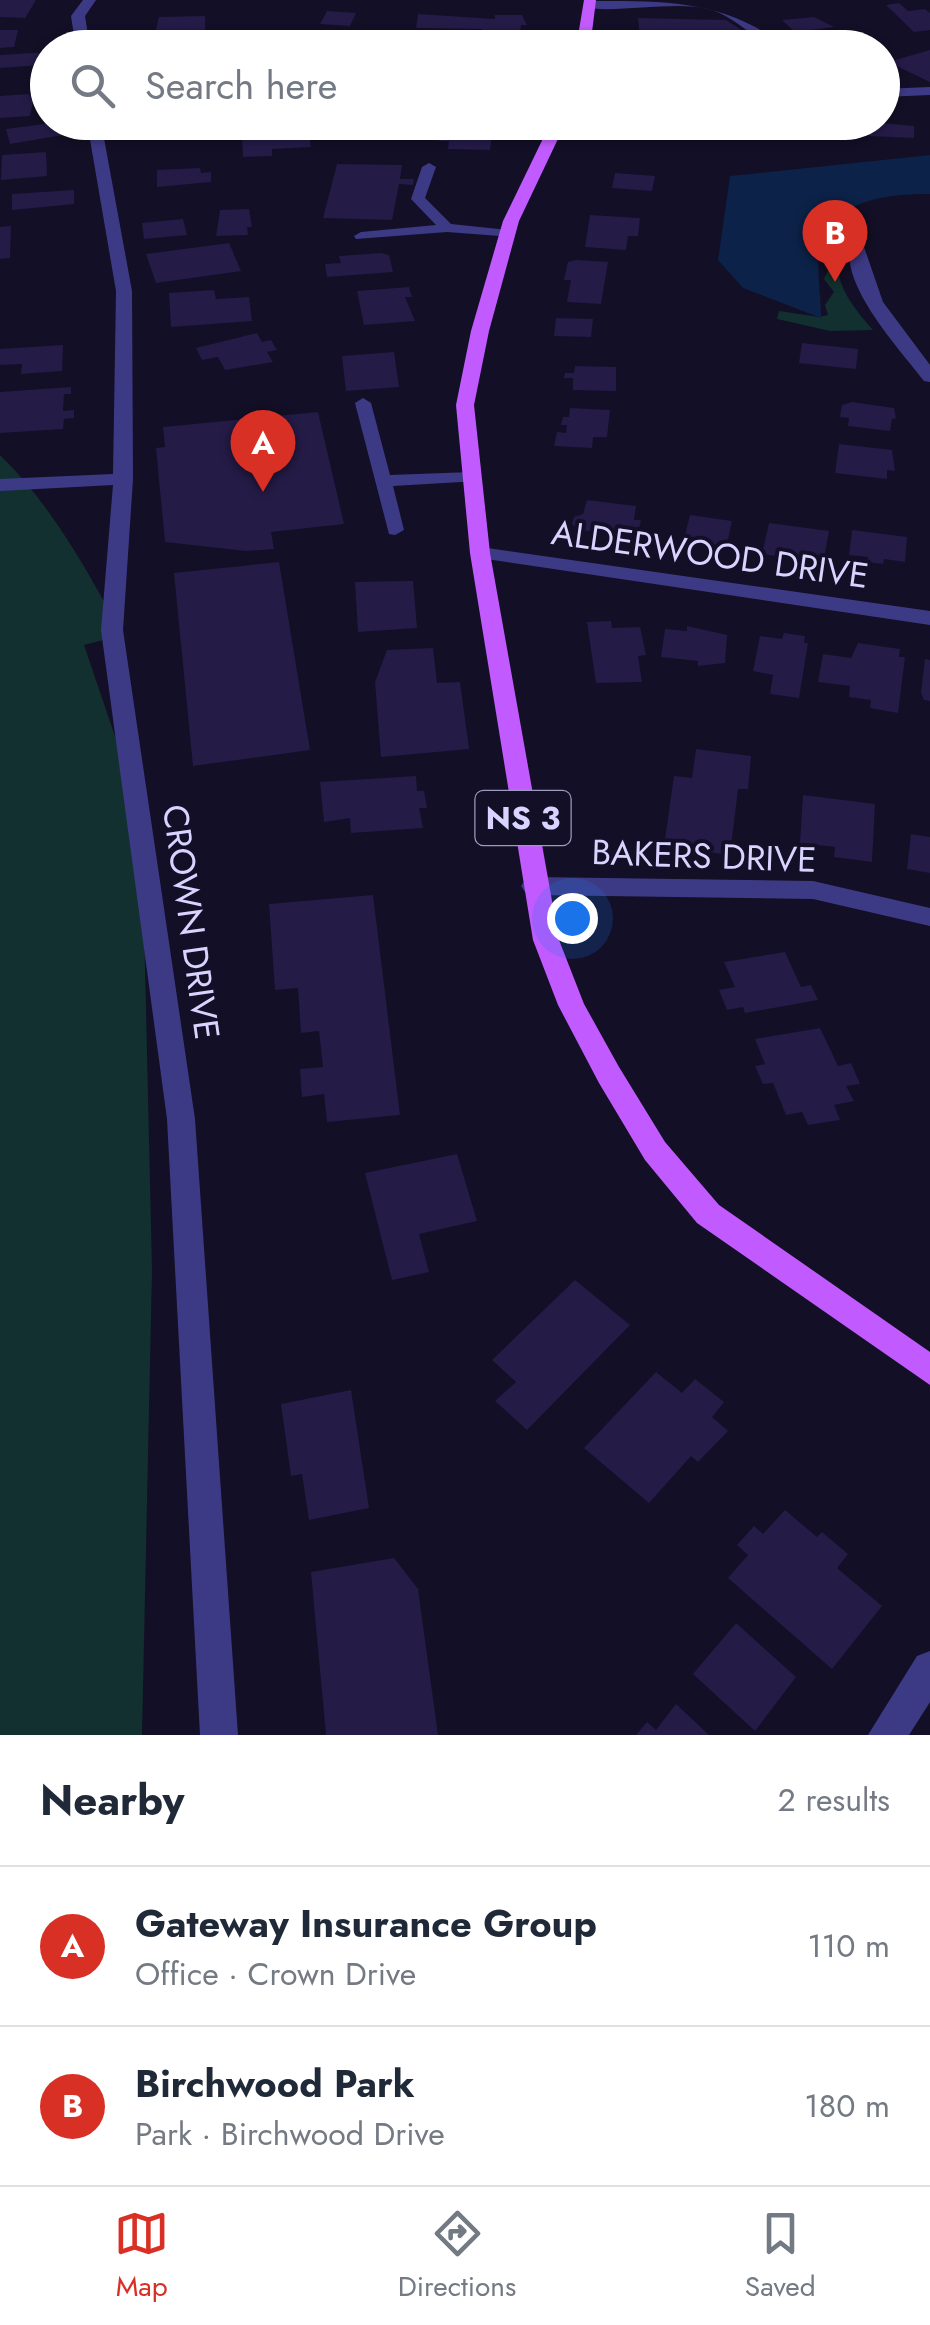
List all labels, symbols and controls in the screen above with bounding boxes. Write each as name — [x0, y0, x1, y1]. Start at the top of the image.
search box — [30, 30, 900, 140]
icon: search — [65, 58, 120, 113]
text: Search here — [145, 58, 337, 113]
pin: B — [802, 200, 868, 282]
pin: A — [230, 410, 296, 492]
street label: ALDERWOOD DRIVE — [548, 507, 872, 601]
road number: NS 3 — [476, 791, 570, 845]
street label: CROWN DRIVE — [150, 801, 232, 1043]
street label: BAKERS DRIVE — [591, 827, 817, 885]
your location — [547, 893, 598, 944]
text: Nearby — [40, 1770, 184, 1831]
text: 2 results — [778, 1777, 890, 1823]
text: Gateway Insurance Group — [135, 1896, 597, 1951]
text: A — [61, 1923, 84, 1969]
text: 110 m — [807, 1923, 890, 1969]
text: Office · Crown Drive — [135, 1951, 416, 1997]
text: Birchwood Park — [135, 2056, 415, 2111]
text: B — [62, 2083, 83, 2129]
text: 180 m — [804, 2083, 890, 2129]
text: Park · Birchwood Drive — [135, 2111, 445, 2157]
tab: Map — [114, 2206, 169, 2307]
tab: Directions — [398, 2206, 516, 2307]
tab: Saved — [745, 2206, 816, 2307]

